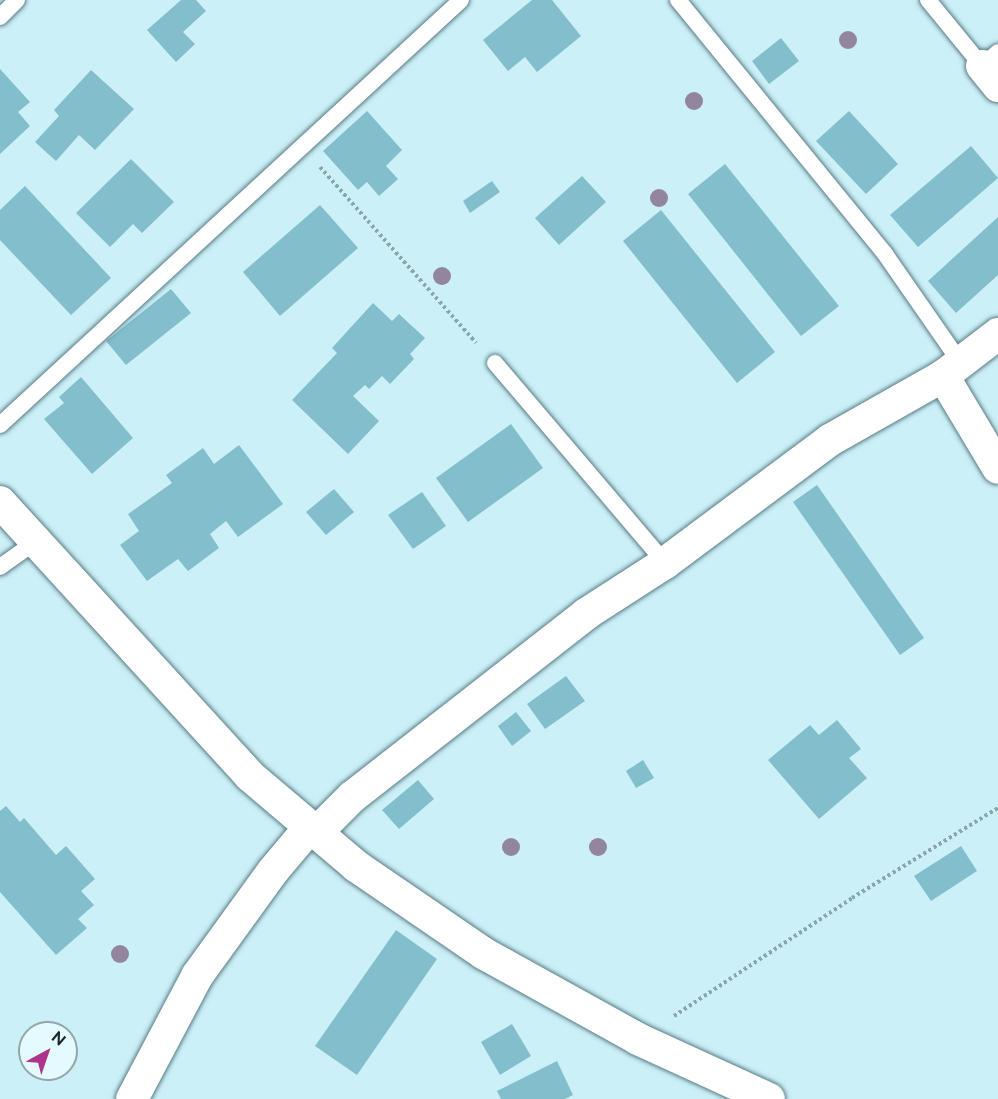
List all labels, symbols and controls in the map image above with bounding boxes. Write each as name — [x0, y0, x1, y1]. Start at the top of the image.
north arrow — [18, 1021, 78, 1081]
text: N — [48, 1027, 69, 1050]

